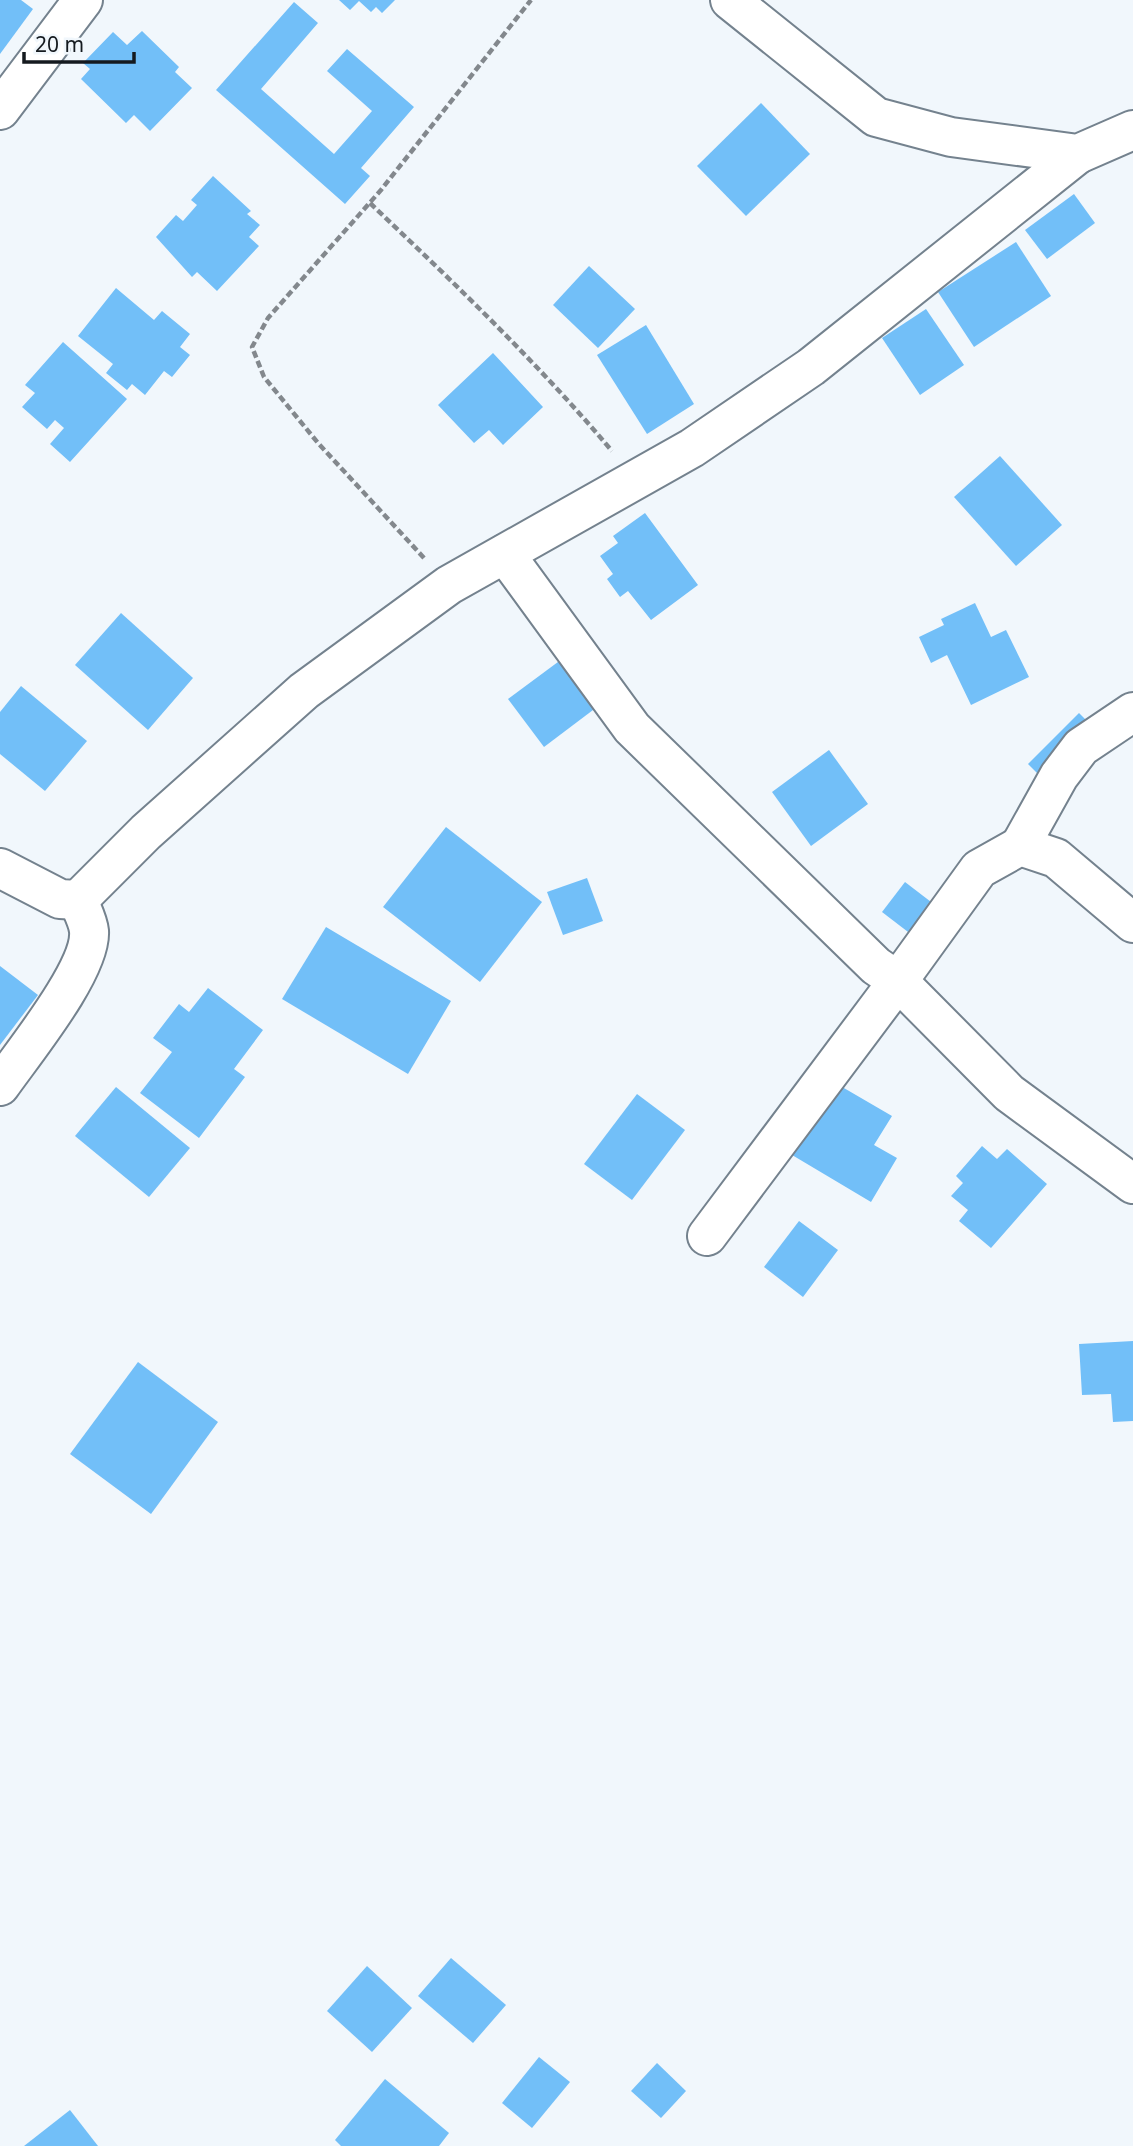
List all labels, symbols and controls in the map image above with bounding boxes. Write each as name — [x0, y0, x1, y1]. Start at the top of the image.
scale bar — [24, 21, 135, 65]
text: 20 m — [35, 30, 84, 58]

